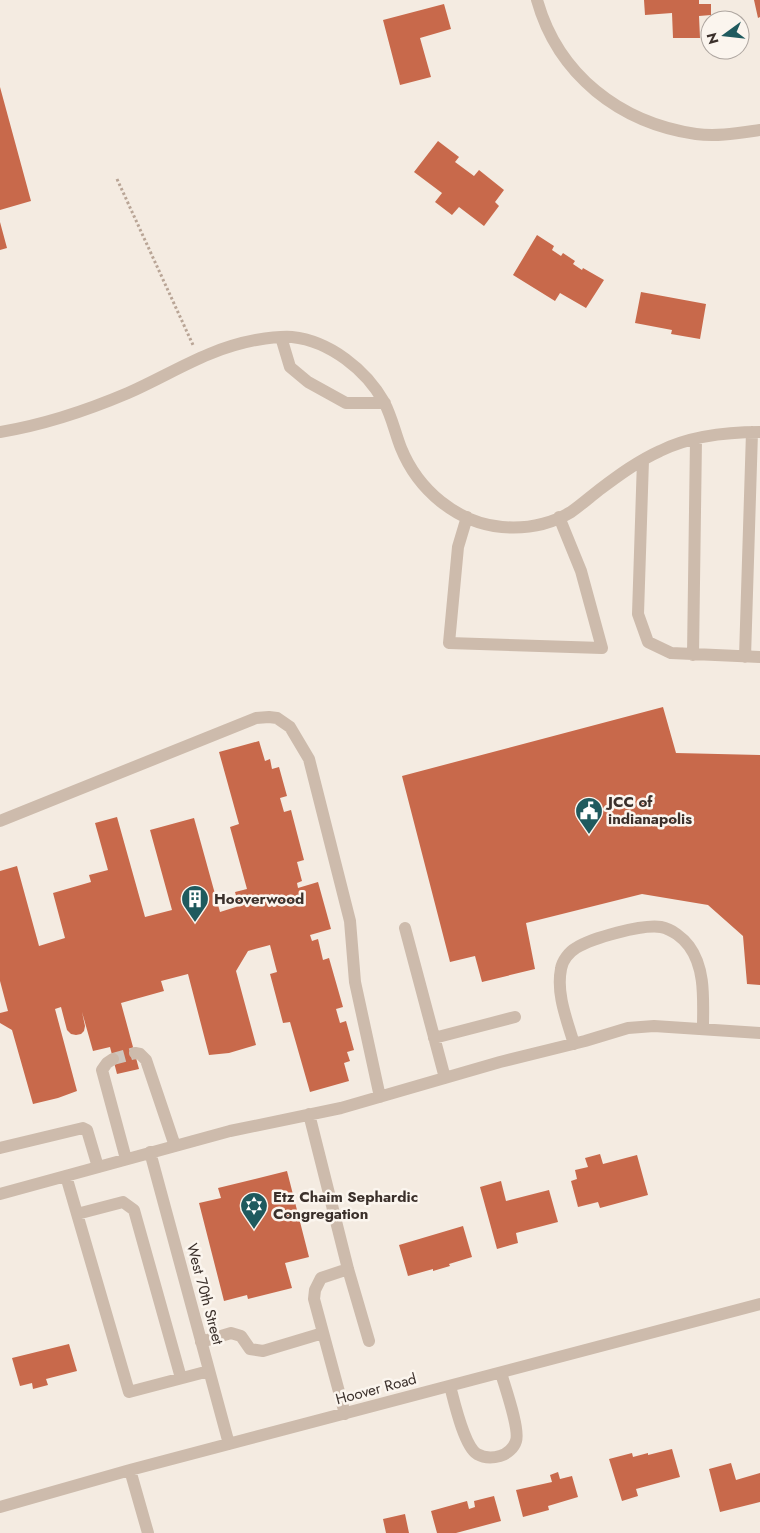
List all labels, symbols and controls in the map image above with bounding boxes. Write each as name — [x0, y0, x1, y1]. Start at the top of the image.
north arrow — [700, 10, 750, 60]
text: N — [701, 30, 724, 46]
place label: JCC of indianapolis — [605, 791, 692, 830]
public building icon: JCC of indianapolis — [574, 796, 604, 835]
building icon: Hooverwood — [180, 884, 210, 923]
place label: Hooverwood — [214, 888, 304, 910]
place label: Etz Chaim Sephardic Congregation — [273, 1186, 418, 1225]
synagogue icon: Etz Chaim Sephardic Congregation — [239, 1191, 269, 1230]
street label: West 70th Street — [181, 1241, 229, 1348]
street label: Hoover Road — [333, 1368, 419, 1410]

